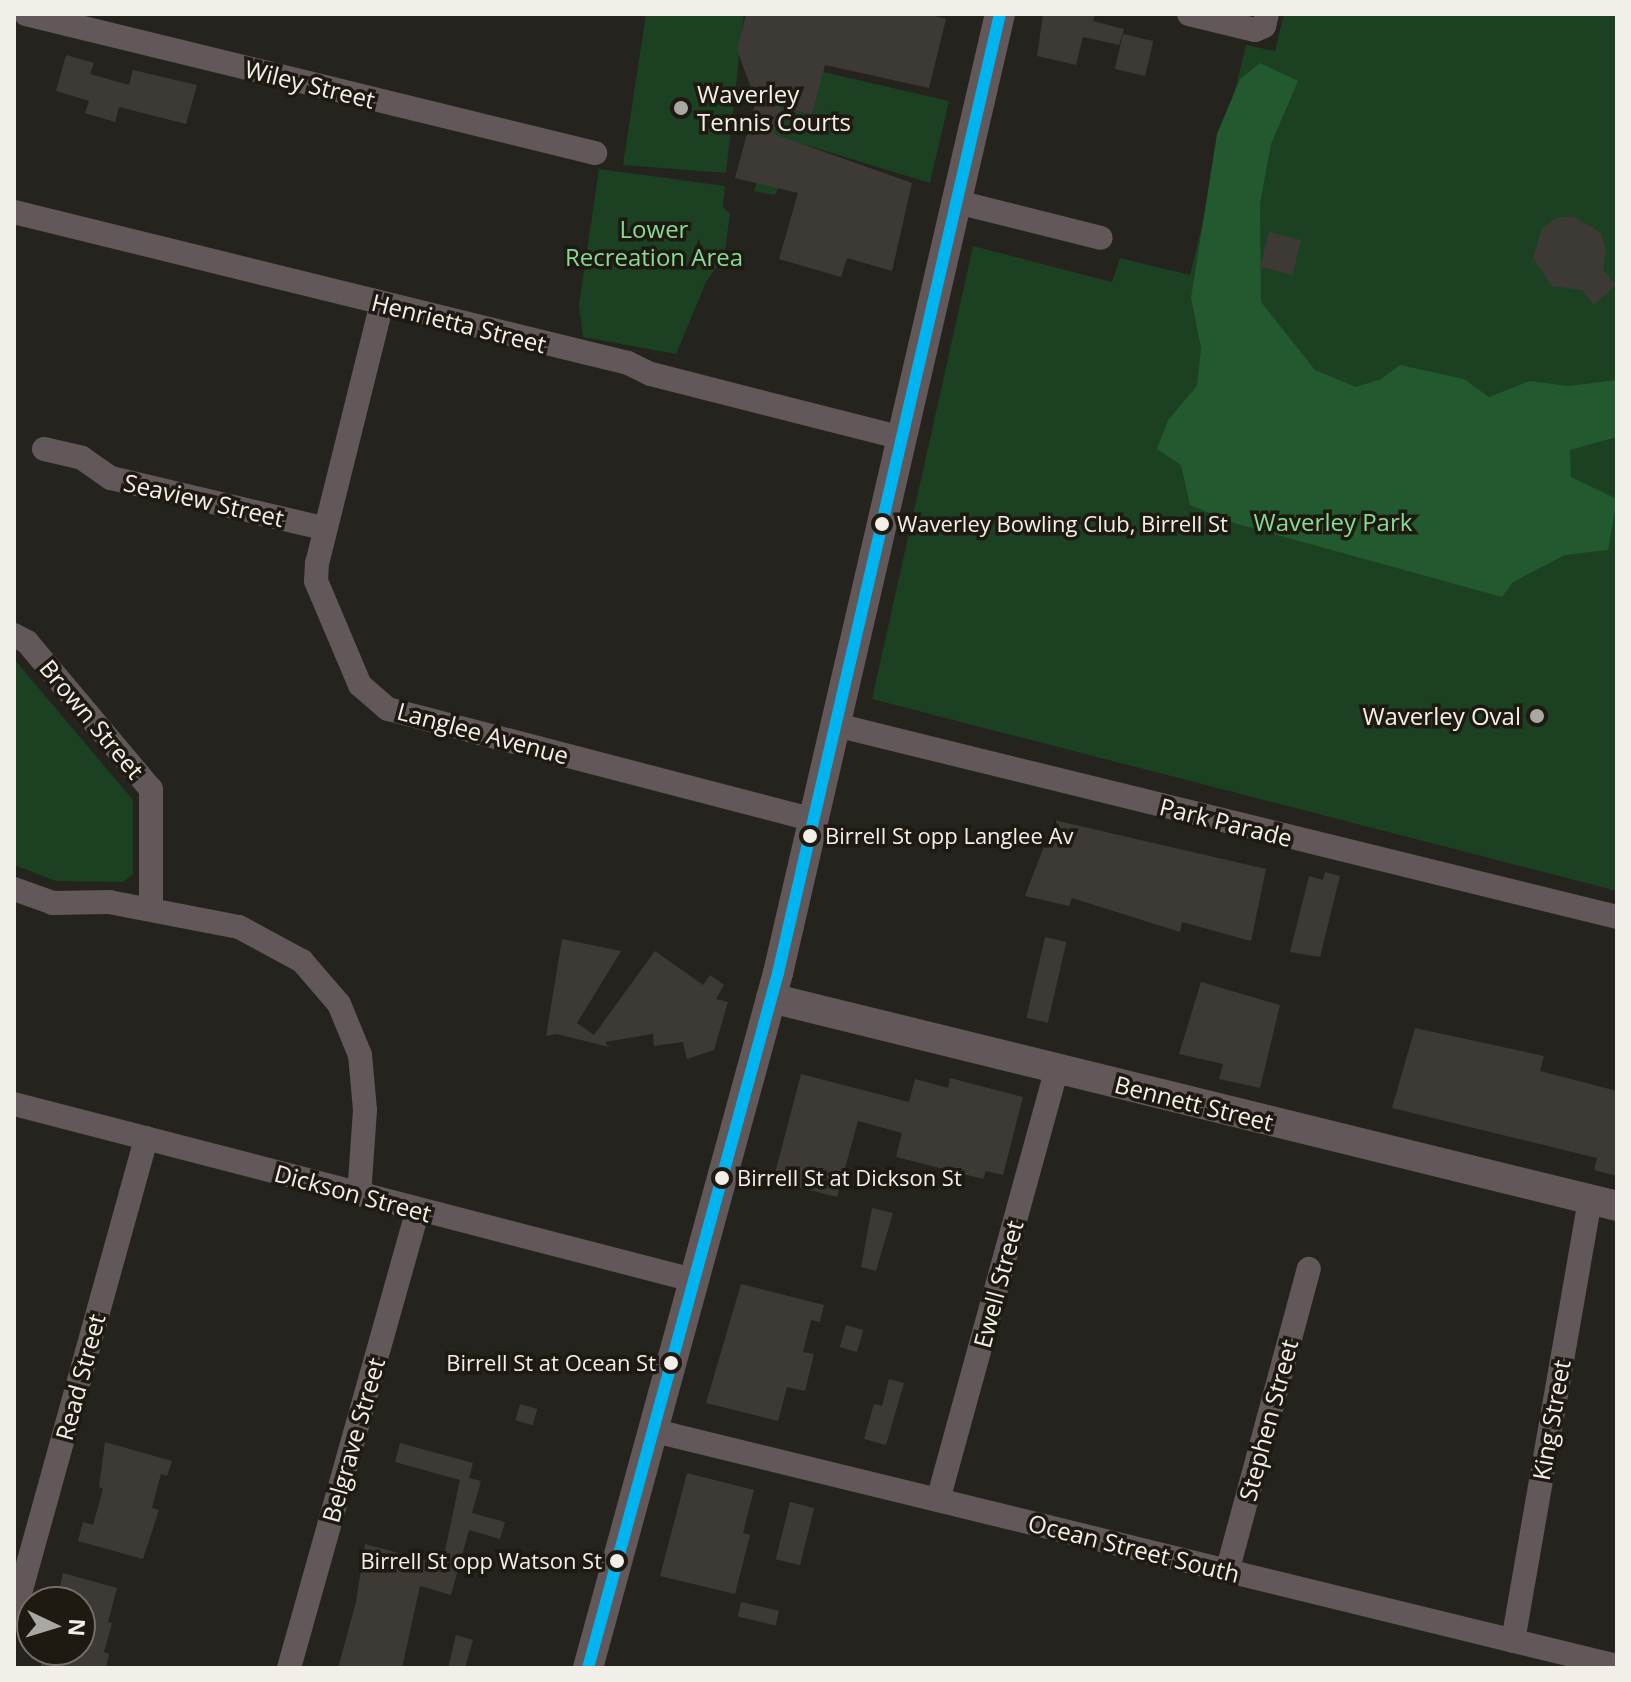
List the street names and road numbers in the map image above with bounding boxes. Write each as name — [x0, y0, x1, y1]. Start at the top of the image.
street label: Wiley Street — [242, 54, 378, 114]
street label: Henrietta Street — [369, 287, 549, 359]
street label: Seaview Street — [121, 468, 287, 532]
street label: Brown Street — [34, 654, 150, 784]
street label: Langlee Avenue — [394, 696, 572, 770]
street label: Park Parade — [1157, 792, 1295, 852]
street label: Bennett Street — [1112, 1069, 1276, 1137]
street label: Dickson Street — [271, 1158, 435, 1228]
street label: Ewell Street — [967, 1217, 1029, 1351]
street label: Read Street — [49, 1311, 111, 1443]
street label: Stephen Street — [1233, 1336, 1303, 1504]
street label: Belgrave Street — [316, 1354, 390, 1526]
street label: King Street — [1526, 1358, 1576, 1482]
street label: Ocean Street South — [1025, 1508, 1243, 1588]

